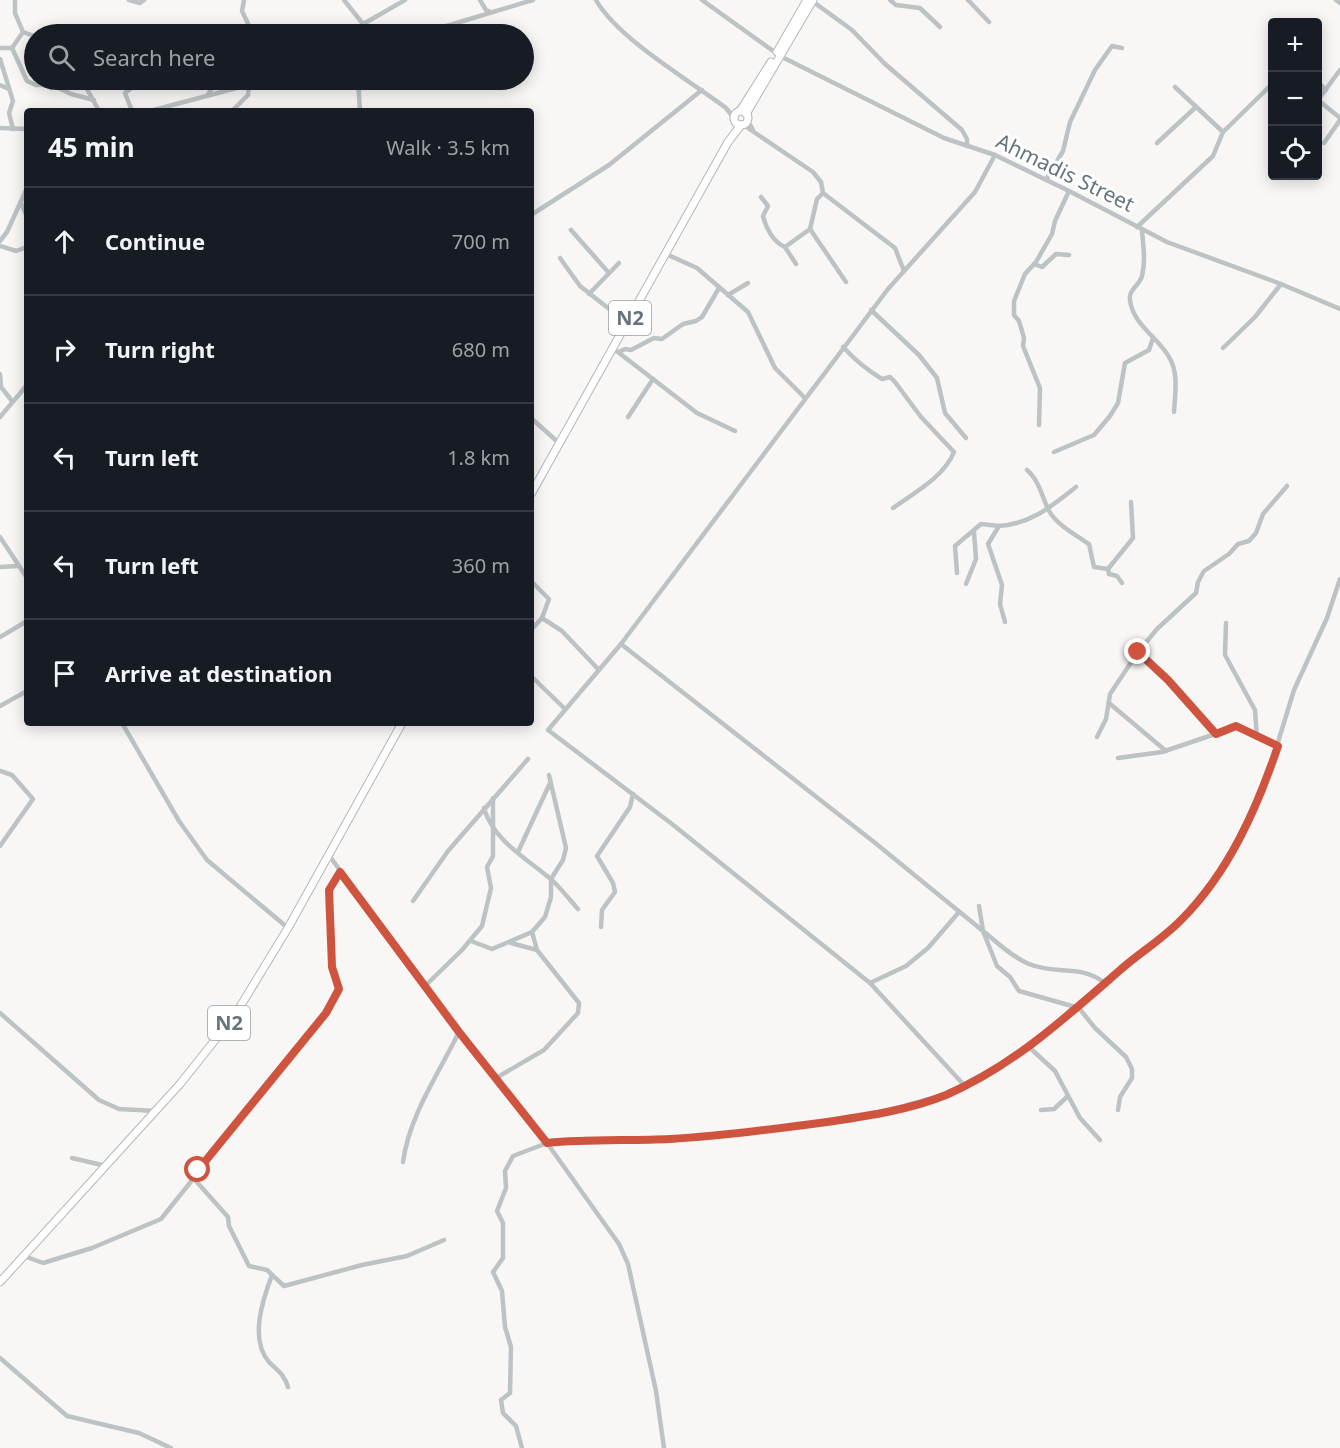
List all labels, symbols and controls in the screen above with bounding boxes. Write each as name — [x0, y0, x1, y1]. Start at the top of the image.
map controls — [1268, 18, 1322, 180]
button: + — [1268, 18, 1322, 72]
search box — [24, 24, 534, 90]
icon: search — [45, 41, 78, 74]
text: Search here — [93, 42, 215, 72]
button: − — [1268, 72, 1322, 126]
button: locate — [1268, 126, 1322, 180]
street label: Ahmadis Street — [992, 127, 1139, 218]
text: 45 min — [48, 129, 135, 165]
text: Walk · 3.5 km — [386, 134, 510, 161]
icon: ahead — [48, 225, 81, 258]
text: Continue — [105, 226, 205, 256]
text: 700 m — [452, 228, 510, 255]
road number: N2 — [609, 301, 651, 335]
icon: right — [48, 333, 81, 366]
text: Turn right — [105, 334, 215, 364]
text: 680 m — [452, 336, 510, 363]
icon: left — [48, 441, 81, 474]
text: Turn left — [105, 442, 199, 472]
text: 1.8 km — [447, 444, 510, 471]
icon: left — [48, 549, 81, 582]
text: Turn left — [105, 550, 199, 580]
text: 360 m — [452, 552, 510, 579]
route end — [1124, 638, 1150, 664]
icon: arrive — [48, 657, 81, 690]
text: Arrive at destination — [105, 658, 332, 688]
road number: N2 — [208, 1006, 250, 1040]
route start — [184, 1156, 210, 1182]

